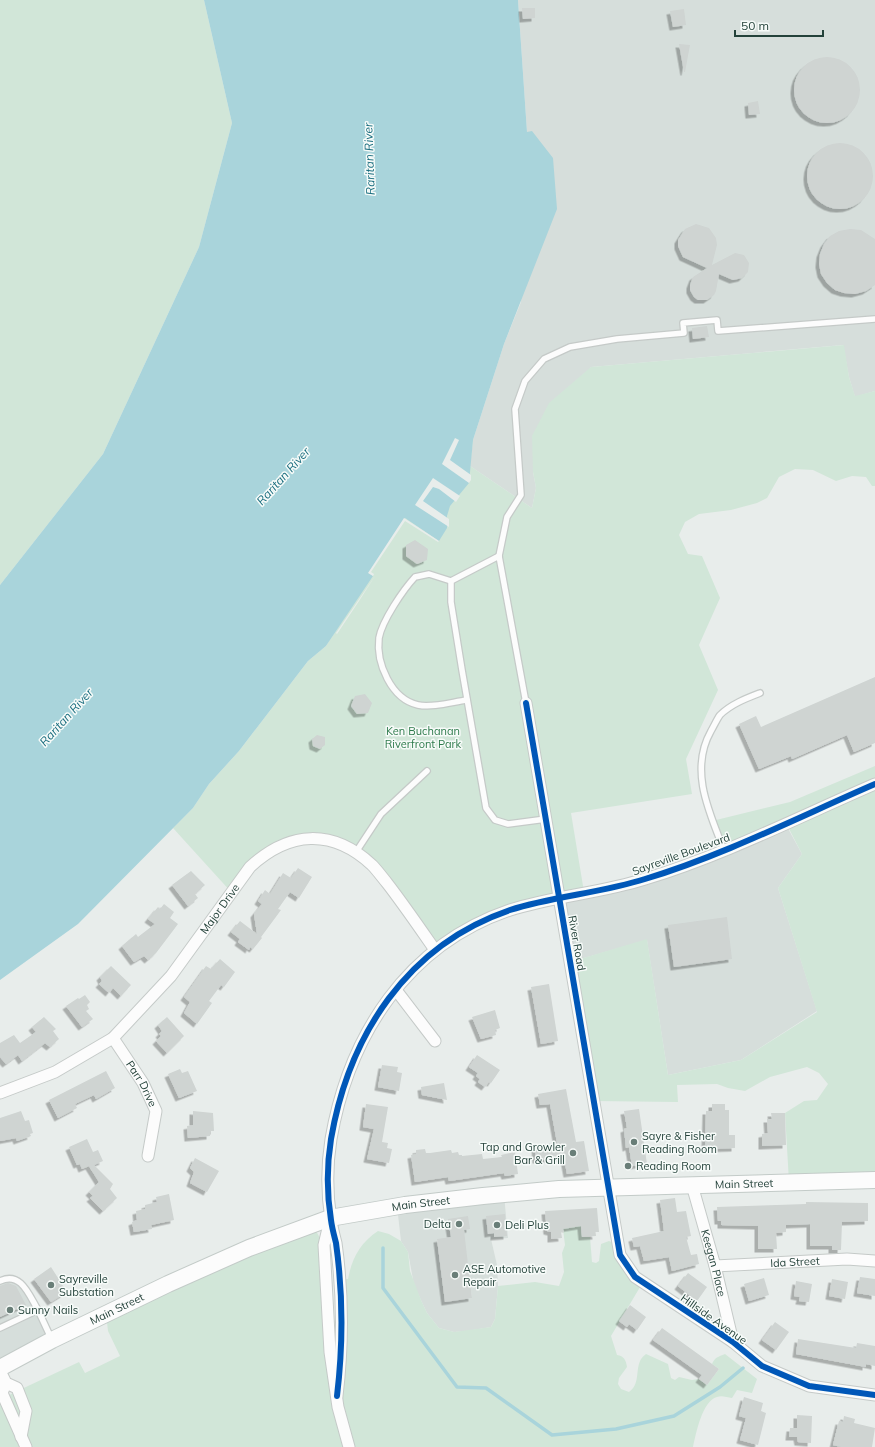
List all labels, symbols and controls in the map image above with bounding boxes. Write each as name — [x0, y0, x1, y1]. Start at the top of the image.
scale bar — [735, 12, 823, 38]
text: 50 m — [741, 18, 769, 33]
water label: Raritan River — [360, 122, 378, 196]
water label: Raritan River — [253, 444, 313, 508]
water label: Raritan River — [36, 685, 96, 749]
park label: Ken Buchanan Riverfront Park — [385, 724, 462, 751]
street label: Sayreville Boulevard — [630, 830, 732, 878]
street label: Major Drive — [197, 881, 243, 937]
street label: River Road — [565, 914, 589, 972]
street label: Parr Drive — [123, 1058, 160, 1109]
place label: Sayre & Fisher Reading Room — [642, 1129, 717, 1156]
marker: Sayre & Fisher Reading Room — [629, 1137, 639, 1147]
place label: Tap and Growler Bar & Grill — [480, 1140, 565, 1167]
marker: Tap and Growler Bar & Grill — [568, 1148, 578, 1158]
place label: Reading Room — [636, 1159, 711, 1173]
marker: Reading Room — [623, 1161, 633, 1171]
street label: Main Street — [715, 1176, 774, 1192]
street label: Main Street — [391, 1193, 451, 1214]
place label: Delta — [424, 1217, 451, 1231]
place label: Deli Plus — [505, 1218, 549, 1232]
marker: Delta — [454, 1219, 464, 1229]
marker: Deli Plus — [492, 1220, 502, 1230]
street label: Keegan Place — [698, 1228, 729, 1298]
street label: Ida Street — [770, 1253, 820, 1270]
place label: ASE Automotive Repair — [463, 1262, 546, 1289]
marker: ASE Automotive Repair — [450, 1270, 460, 1280]
place label: Sayreville Substation — [59, 1272, 114, 1299]
marker: Sayreville Substation — [46, 1280, 56, 1290]
street label: Main Street — [87, 1290, 146, 1328]
street label: Hillside Avenue — [678, 1291, 750, 1347]
place label: Sunny Nails — [18, 1303, 78, 1317]
marker: Sunny Nails — [5, 1305, 15, 1315]

